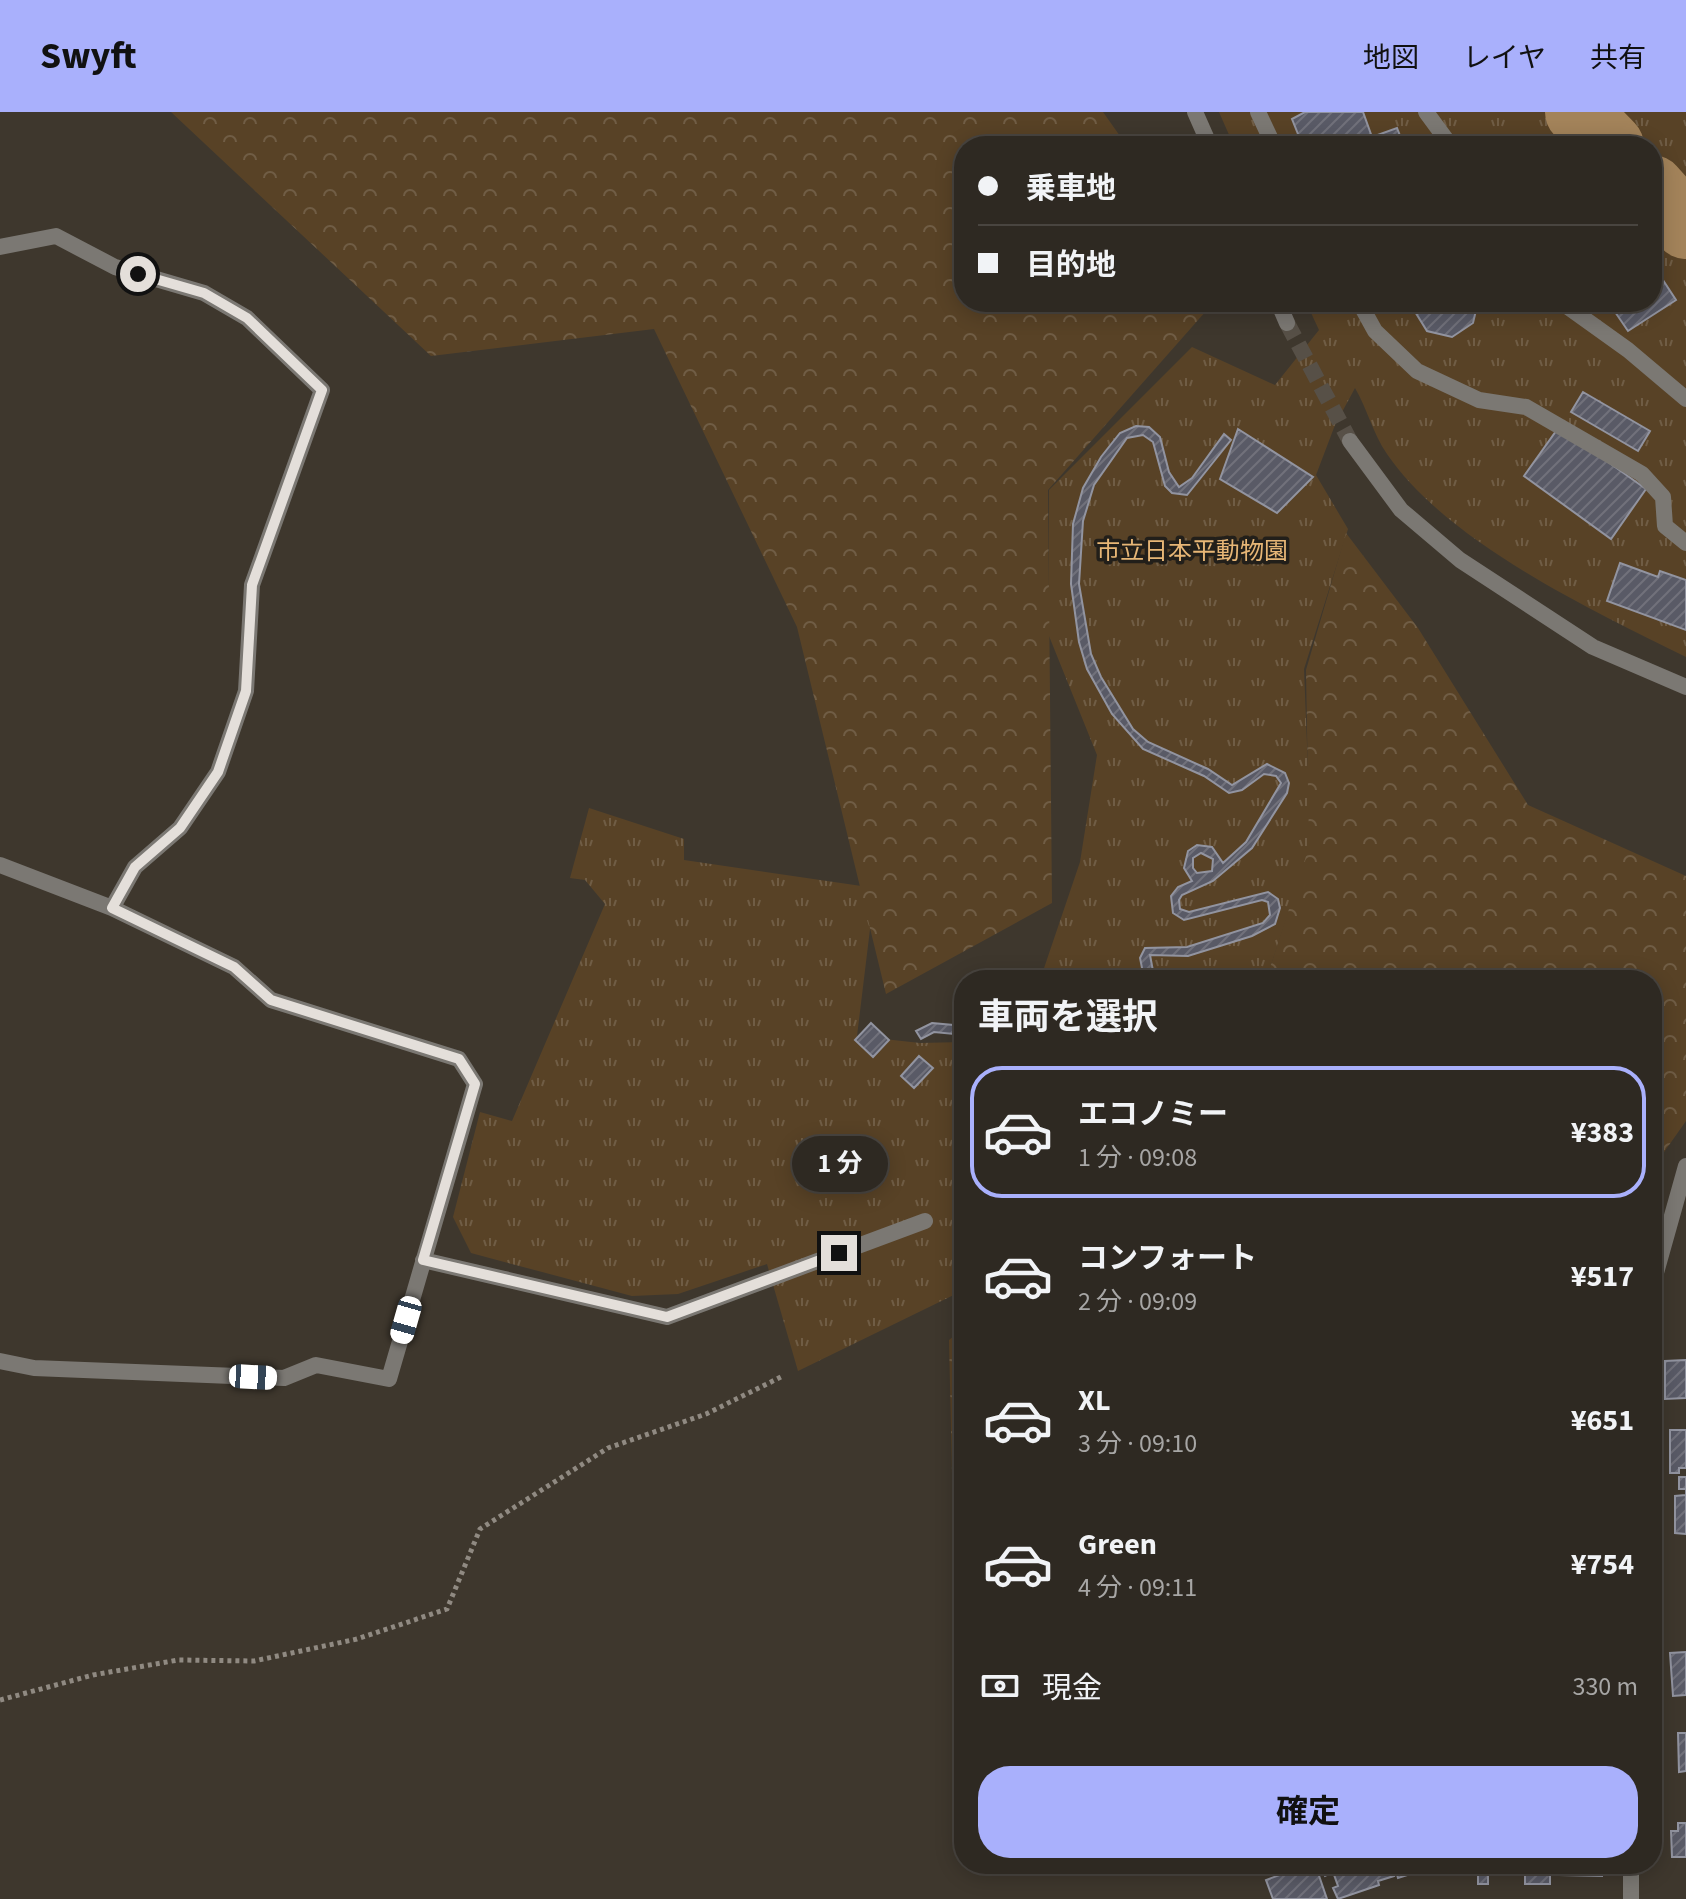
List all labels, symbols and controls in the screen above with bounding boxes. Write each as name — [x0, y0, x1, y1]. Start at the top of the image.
text: Swyft — [40, 29, 137, 83]
text: 地図 — [1363, 38, 1419, 78]
text: レイヤ — [1463, 38, 1546, 78]
text: 共有 — [1590, 38, 1646, 78]
text: 乗車地 — [1026, 167, 1116, 210]
text: 目的地 — [1026, 244, 1116, 287]
route start — [120, 256, 156, 292]
park label: 市立日本平動物園 — [1096, 534, 1288, 569]
text: 車両を選択 — [978, 992, 1158, 1043]
text: エコノミー — [1078, 1093, 1228, 1136]
icon: car — [982, 1096, 1054, 1168]
text: ¥383 — [1571, 1111, 1634, 1154]
callout: 1 分 — [791, 1137, 887, 1193]
text: 1 分 · 09:08 — [1078, 1139, 1197, 1176]
text: 1 分 — [818, 1145, 862, 1182]
route end — [821, 1235, 857, 1271]
text: コンフォート — [1078, 1237, 1257, 1280]
icon: car — [982, 1240, 1054, 1312]
text: ¥517 — [1571, 1255, 1634, 1298]
text: 2 分 · 09:09 — [1078, 1283, 1197, 1320]
car — [388, 1294, 424, 1346]
car — [228, 1364, 278, 1390]
text: XL — [1078, 1379, 1111, 1422]
icon: car — [982, 1384, 1054, 1456]
text: ¥651 — [1571, 1399, 1634, 1442]
text: 3 分 · 09:10 — [1078, 1425, 1197, 1462]
text: Green — [1078, 1523, 1157, 1566]
icon: car — [982, 1528, 1054, 1600]
text: ¥754 — [1571, 1543, 1634, 1586]
text: 4 分 · 09:11 — [1078, 1569, 1197, 1606]
icon: cash — [978, 1664, 1022, 1708]
text: 現金 — [1042, 1667, 1102, 1710]
text: 330 m — [1572, 1668, 1638, 1705]
button: 確定 — [978, 1766, 1638, 1858]

